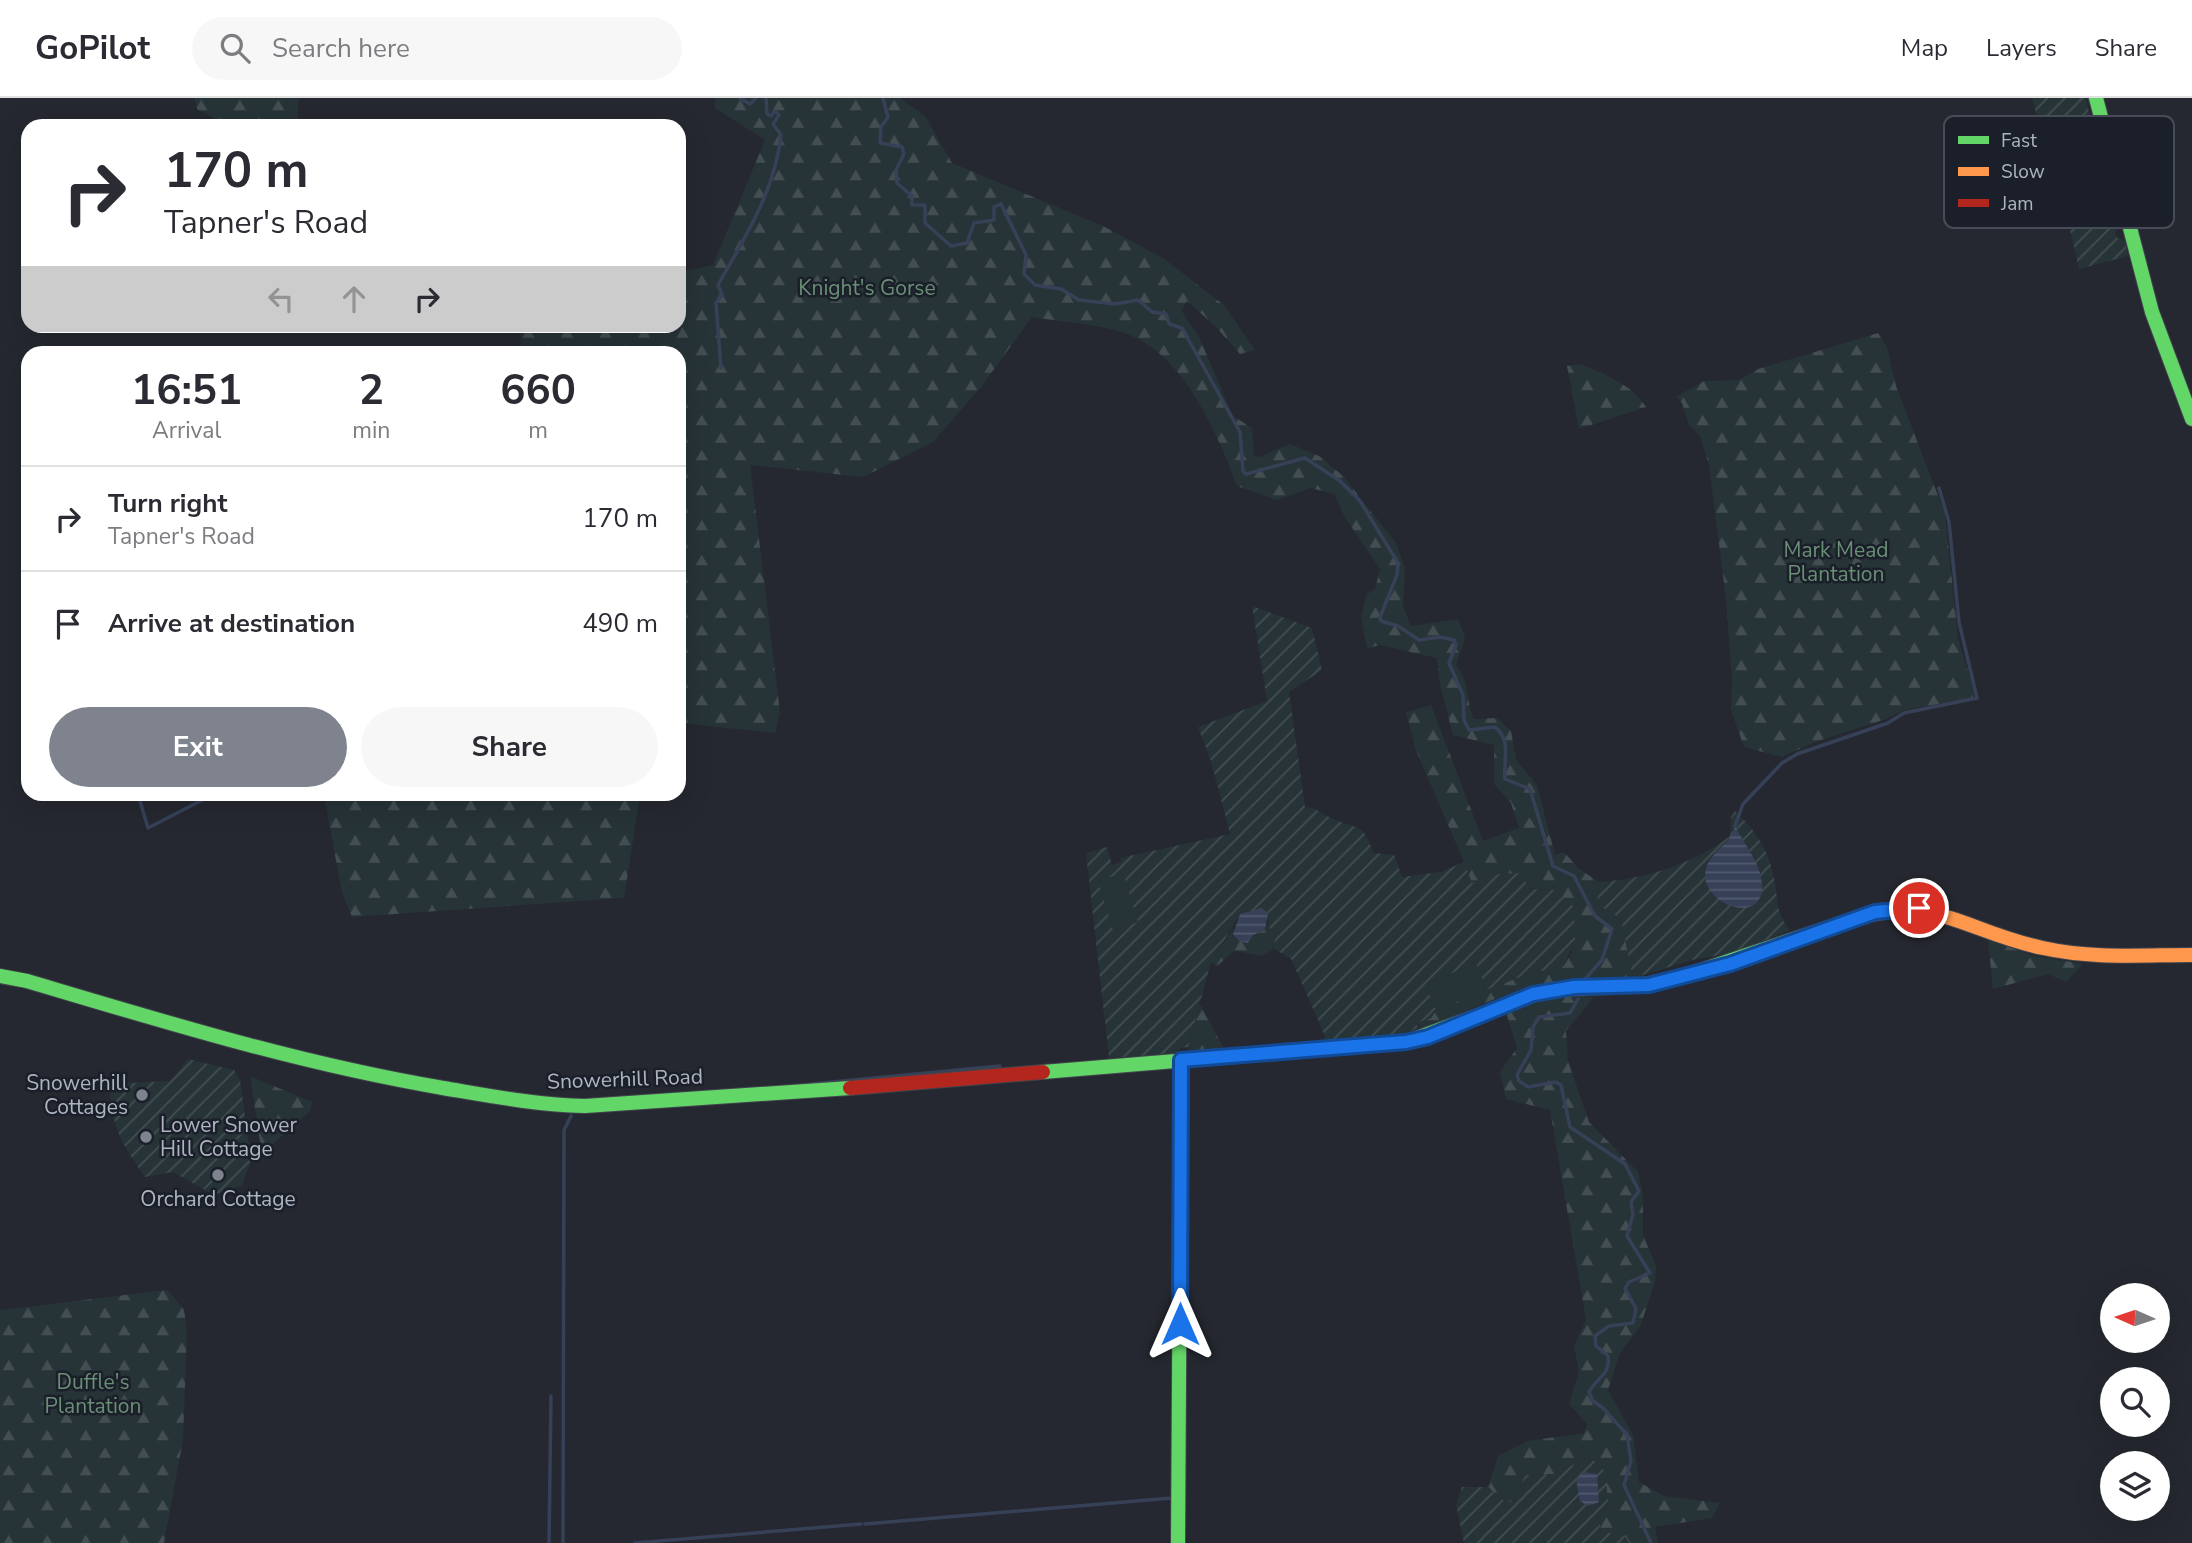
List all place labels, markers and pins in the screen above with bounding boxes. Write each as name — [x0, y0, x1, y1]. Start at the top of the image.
pin — [1889, 878, 1949, 938]
place label: Snowerhill Cottages — [26, 1069, 129, 1121]
marker: Snowerhill Cottages — [134, 1087, 150, 1103]
place label: Lower Snower Hill Cottage — [160, 1111, 297, 1163]
marker: Lower Snower Hill Cottage — [138, 1129, 154, 1145]
marker: Orchard Cottage — [210, 1167, 226, 1183]
place label: Orchard Cottage — [140, 1185, 296, 1213]

